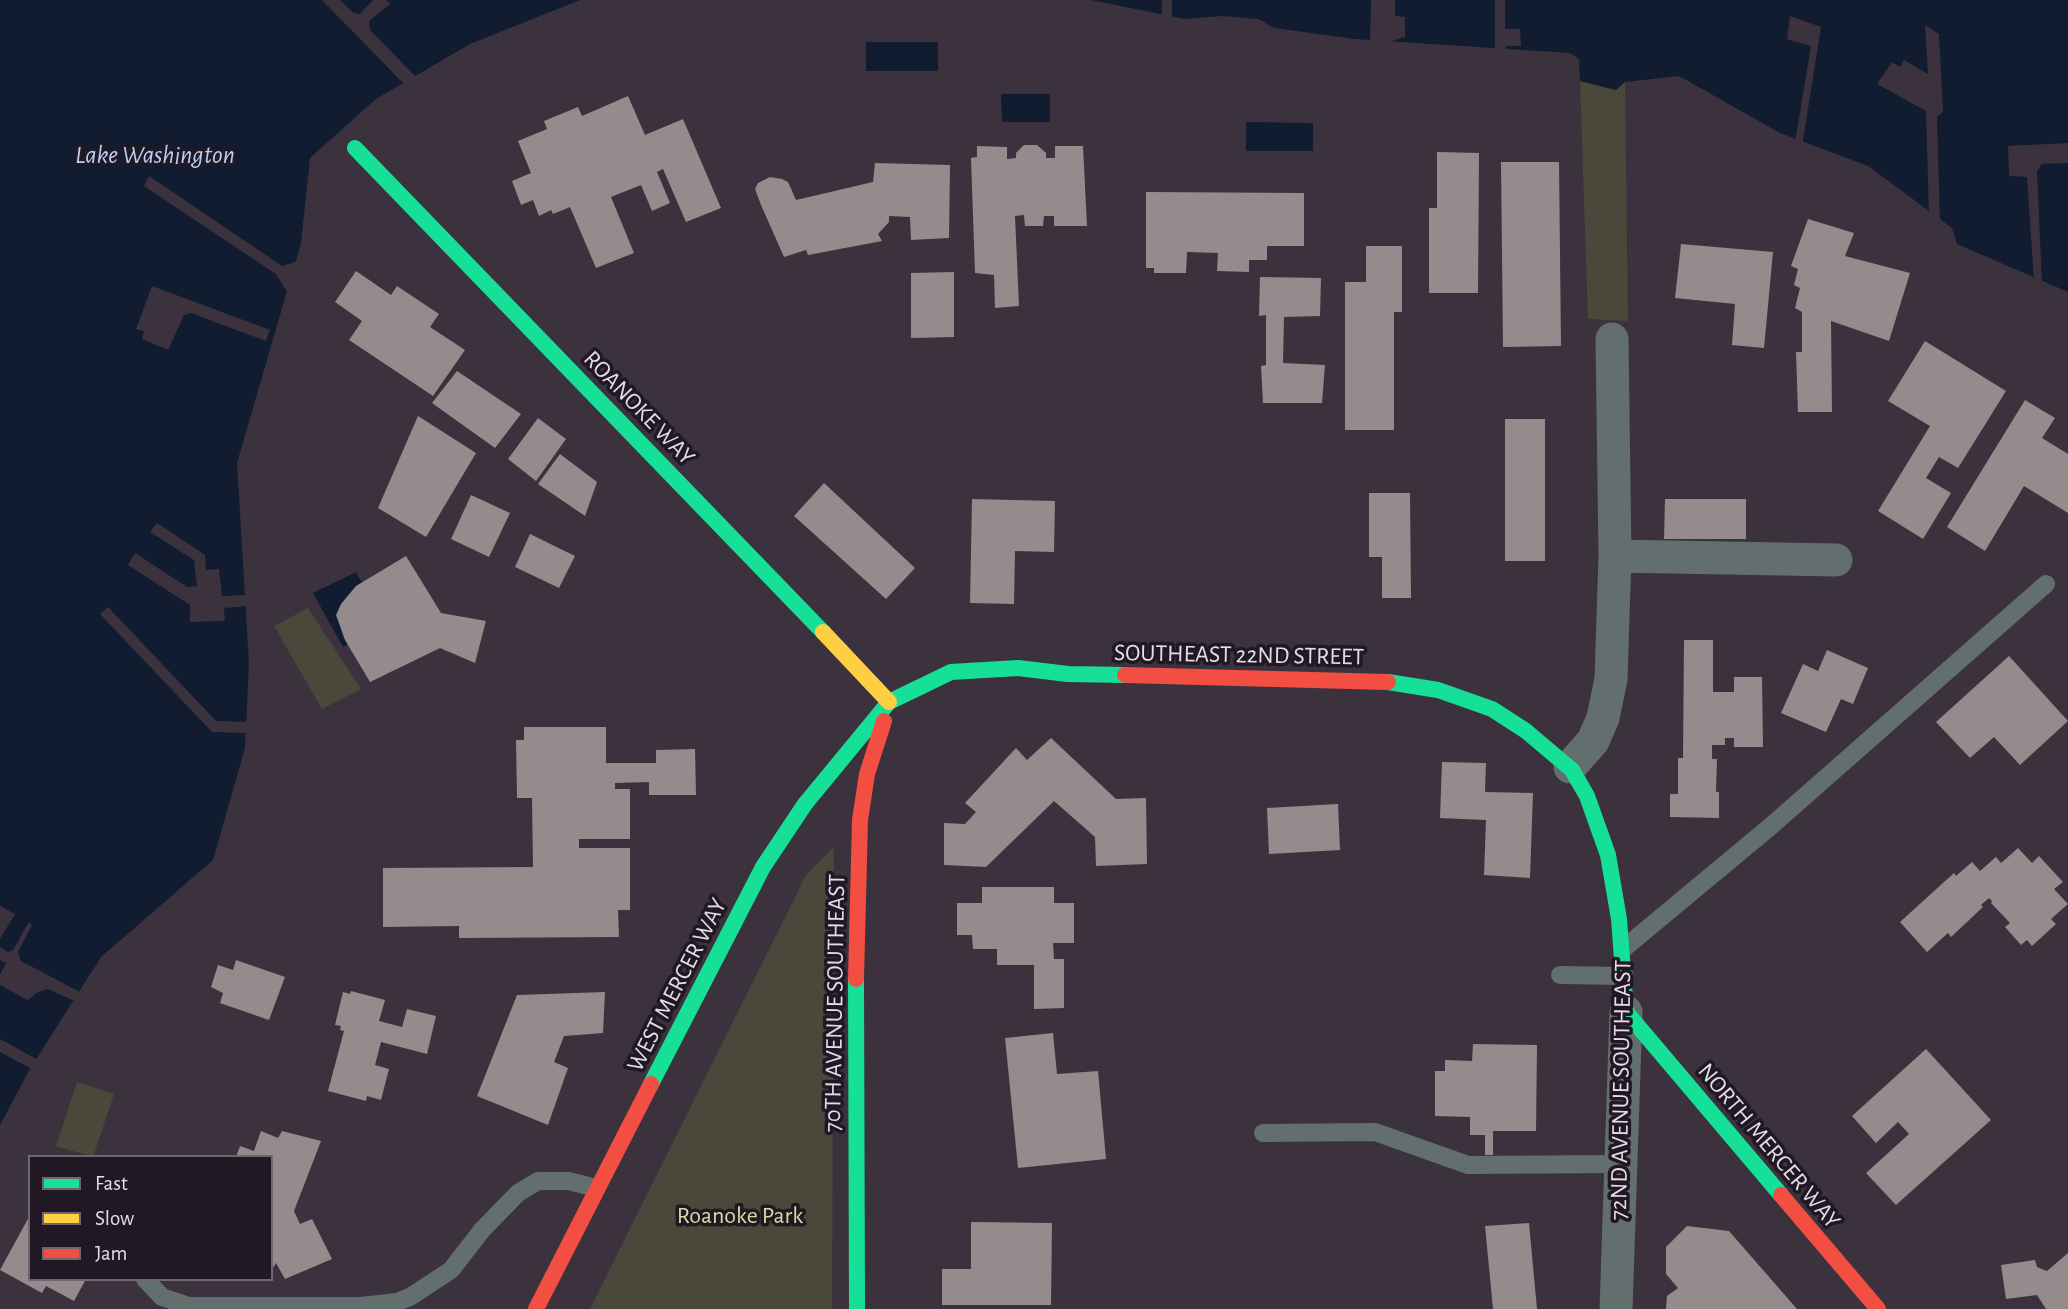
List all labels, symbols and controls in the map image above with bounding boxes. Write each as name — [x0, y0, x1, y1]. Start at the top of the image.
water label: Lake Washington — [75, 139, 235, 171]
street label: ROANOKE WAY — [577, 345, 701, 471]
street label: SOUTHEAST 22ND STREET — [1114, 638, 1364, 672]
street label: 70TH AVENUE SOUTHEAST — [818, 874, 852, 1132]
street label: WEST MERCER WAY — [621, 893, 733, 1077]
street label: 72ND AVENUE SOUTHEAST — [1604, 960, 1638, 1220]
street label: NORTH MERCER WAY — [1691, 1057, 1847, 1235]
legend — [28, 1155, 273, 1281]
text: Fast — [95, 1173, 128, 1194]
park label: Roanoke Park — [677, 1202, 803, 1230]
text: Slow — [95, 1208, 134, 1229]
text: Jam — [95, 1243, 127, 1264]

